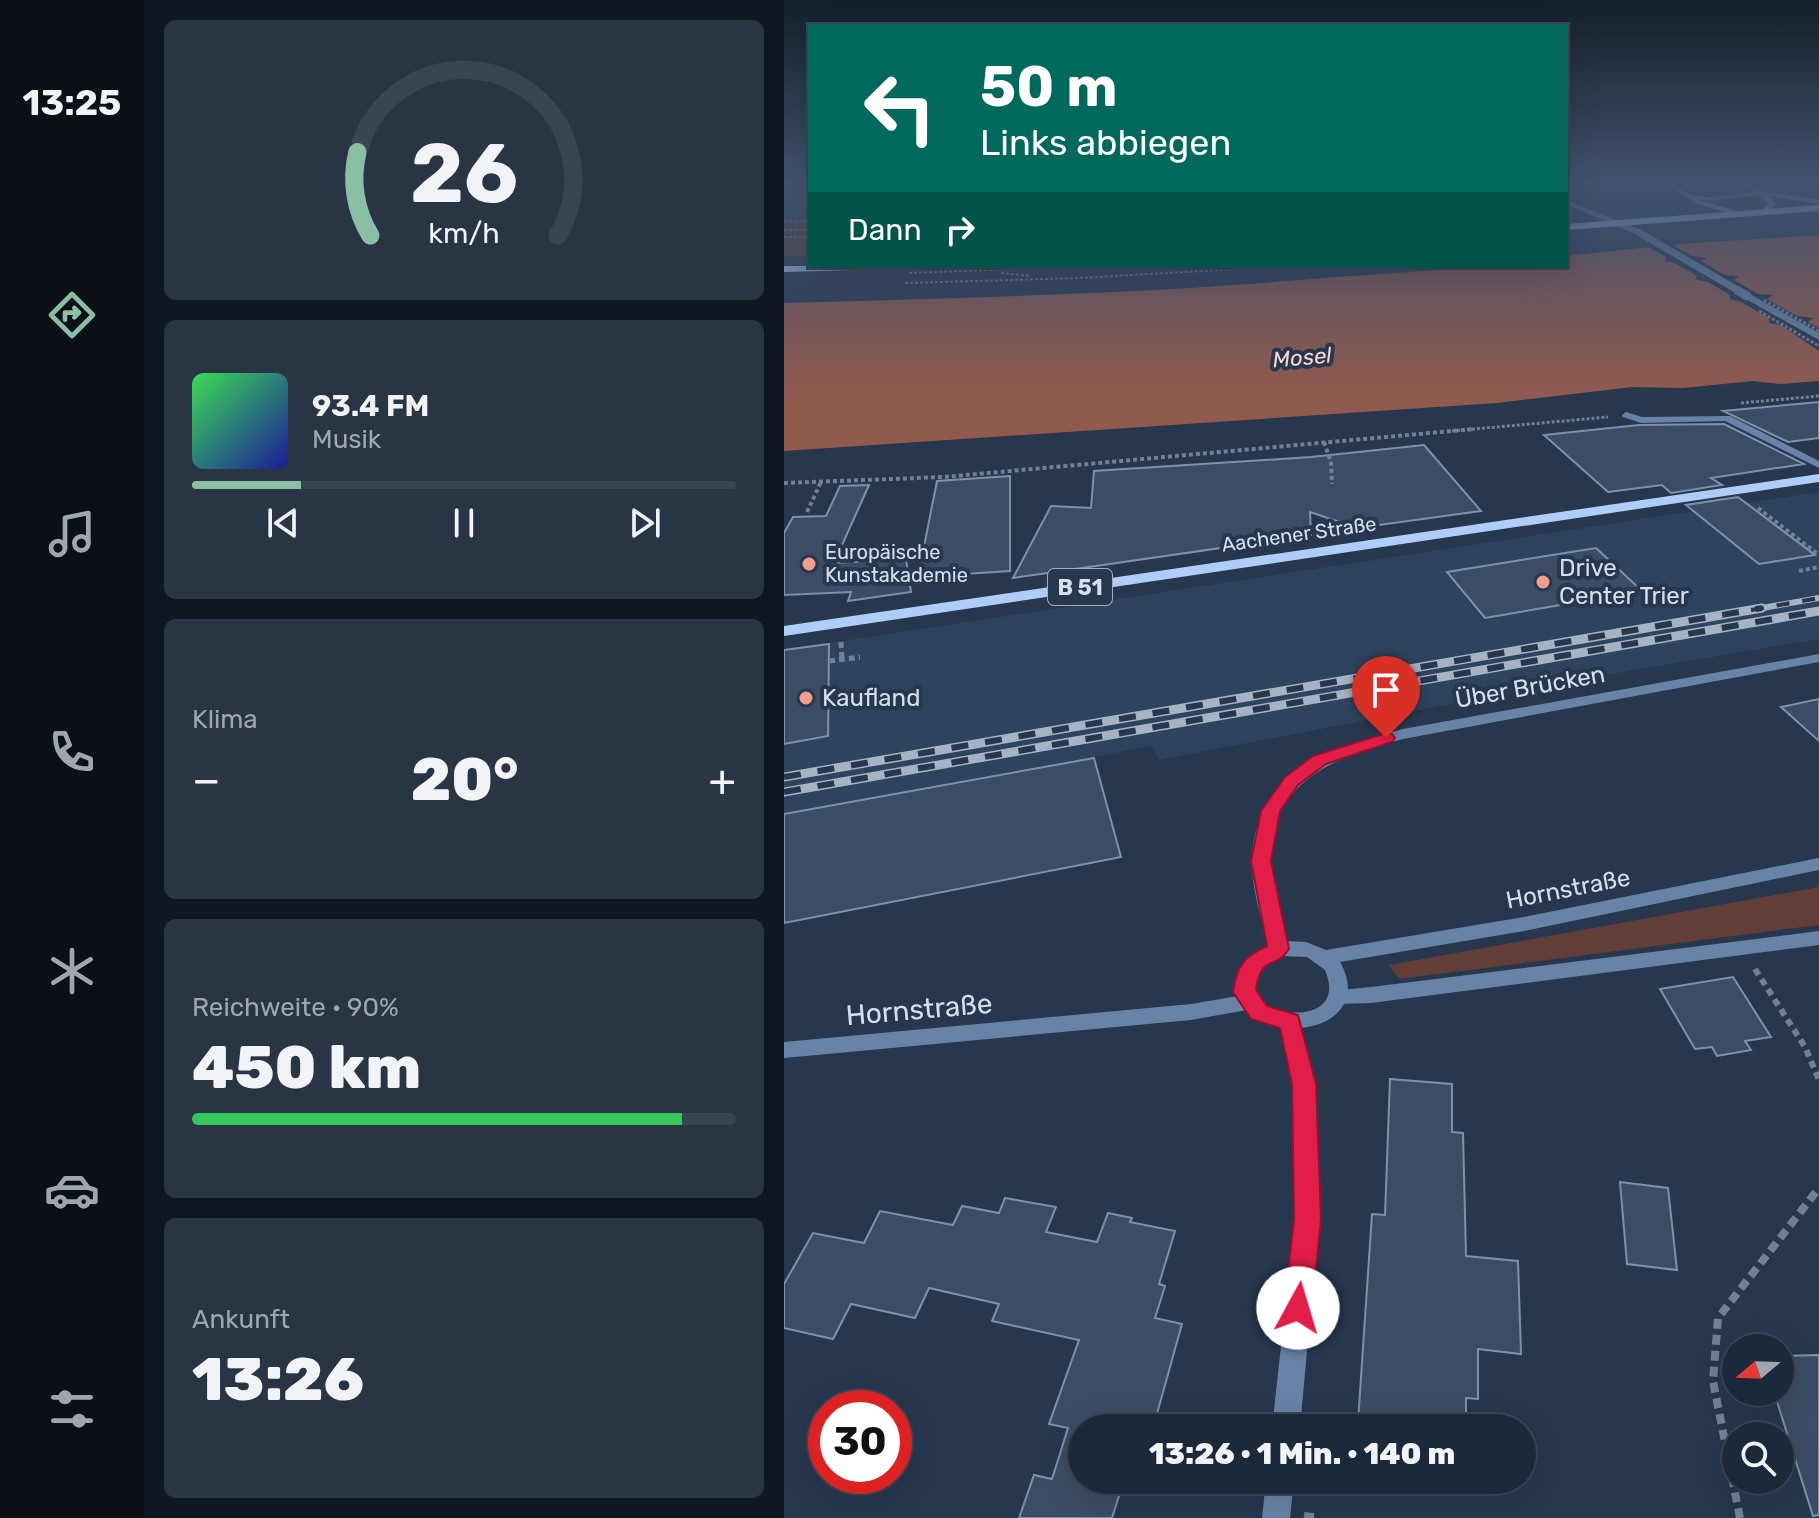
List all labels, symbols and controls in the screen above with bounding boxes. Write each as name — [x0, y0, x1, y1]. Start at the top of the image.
text: 50 m — [980, 54, 1117, 120]
icon: left — [848, 56, 952, 160]
text: 13:25 — [23, 81, 121, 124]
text: Links abbiegen — [980, 121, 1231, 164]
text: 26 — [410, 123, 518, 222]
icon: right — [938, 208, 982, 252]
text: Dann — [848, 212, 922, 248]
text: km/h — [428, 216, 500, 250]
icon: directions — [44, 287, 100, 343]
water label: Mosel — [1271, 341, 1333, 374]
text: 93.4 FM — [312, 388, 429, 424]
text: Musik — [312, 424, 381, 455]
icon: previous — [261, 501, 305, 545]
icon: pause — [442, 501, 486, 545]
icon: next — [623, 501, 667, 545]
icon: music — [44, 506, 100, 562]
street label: Aachener Straße — [1220, 511, 1378, 557]
place label: Europäische Kunstakademie — [825, 540, 968, 587]
place label: Drive Center Trier — [1559, 554, 1689, 610]
marker: Europäische Kunstakademie — [800, 555, 818, 573]
road number: B 51 — [1048, 569, 1112, 605]
marker: Drive Center Trier — [1534, 573, 1552, 591]
pin — [1352, 656, 1420, 738]
street label: Über Brücken — [1453, 660, 1607, 714]
icon: arrive — [1364, 668, 1408, 712]
place label: Kaufland — [822, 684, 920, 712]
marker: Kaufland — [797, 689, 815, 707]
text: Klima — [192, 704, 258, 735]
icon: phone — [44, 724, 100, 780]
text: 20° — [411, 744, 518, 815]
text: − — [192, 754, 221, 806]
text: + — [709, 754, 736, 806]
street label: Hornstraße — [1504, 863, 1632, 915]
icon: climate — [44, 943, 100, 999]
street label: Hornstraße — [844, 987, 994, 1032]
text: Reichweite · 90% — [192, 992, 399, 1023]
text: 450 km — [192, 1032, 421, 1103]
icon: car — [44, 1162, 100, 1218]
position arrow — [1256, 1266, 1340, 1350]
text: Ankunft — [192, 1304, 290, 1335]
north arrow — [1722, 1334, 1794, 1406]
map controls — [1722, 1334, 1794, 1494]
text: 13:26 — [192, 1344, 364, 1415]
icon: filters — [44, 1381, 100, 1437]
speed limit sign: 30 — [808, 1390, 912, 1494]
button: search — [1722, 1422, 1794, 1494]
text: 13:26 · 1 Min. · 140 m — [1149, 1436, 1455, 1472]

